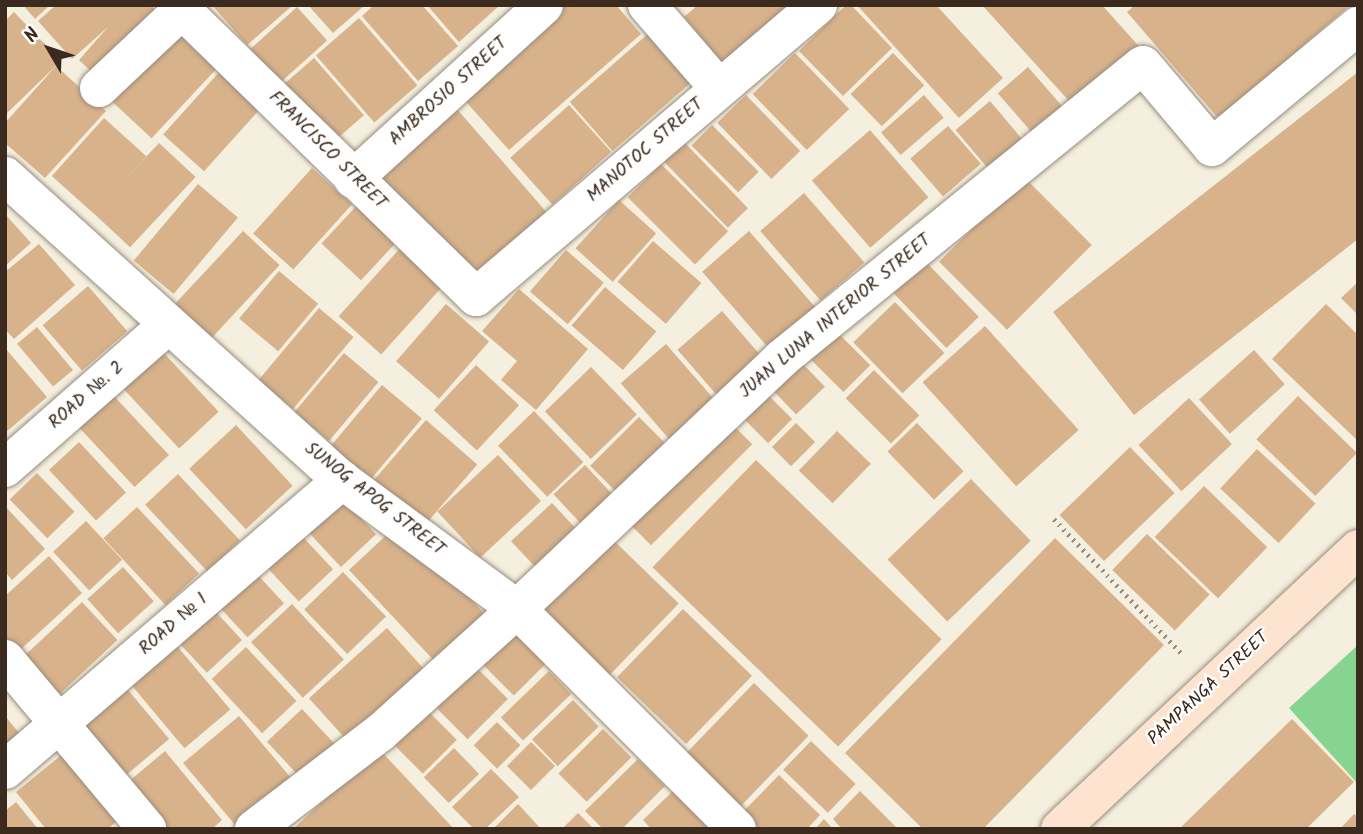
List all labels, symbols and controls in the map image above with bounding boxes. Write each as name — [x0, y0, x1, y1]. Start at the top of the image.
north arrow — [14, 14, 84, 84]
text: N — [17, 22, 48, 50]
street label: AMBROSIO STREET — [385, 33, 513, 151]
street label: FRANCISCO STREET — [263, 87, 391, 215]
street label: MANOTOC STREET — [583, 94, 709, 208]
street label: JUAN LUNA INTERIOR STREET — [736, 230, 936, 404]
street label: ROAD №. 2 — [45, 357, 129, 435]
street label: SUNOG APOG STREET — [300, 439, 448, 561]
street label: ROAD № 1 — [135, 589, 213, 661]
street label: PAMPANGA STREET — [1144, 627, 1274, 751]

